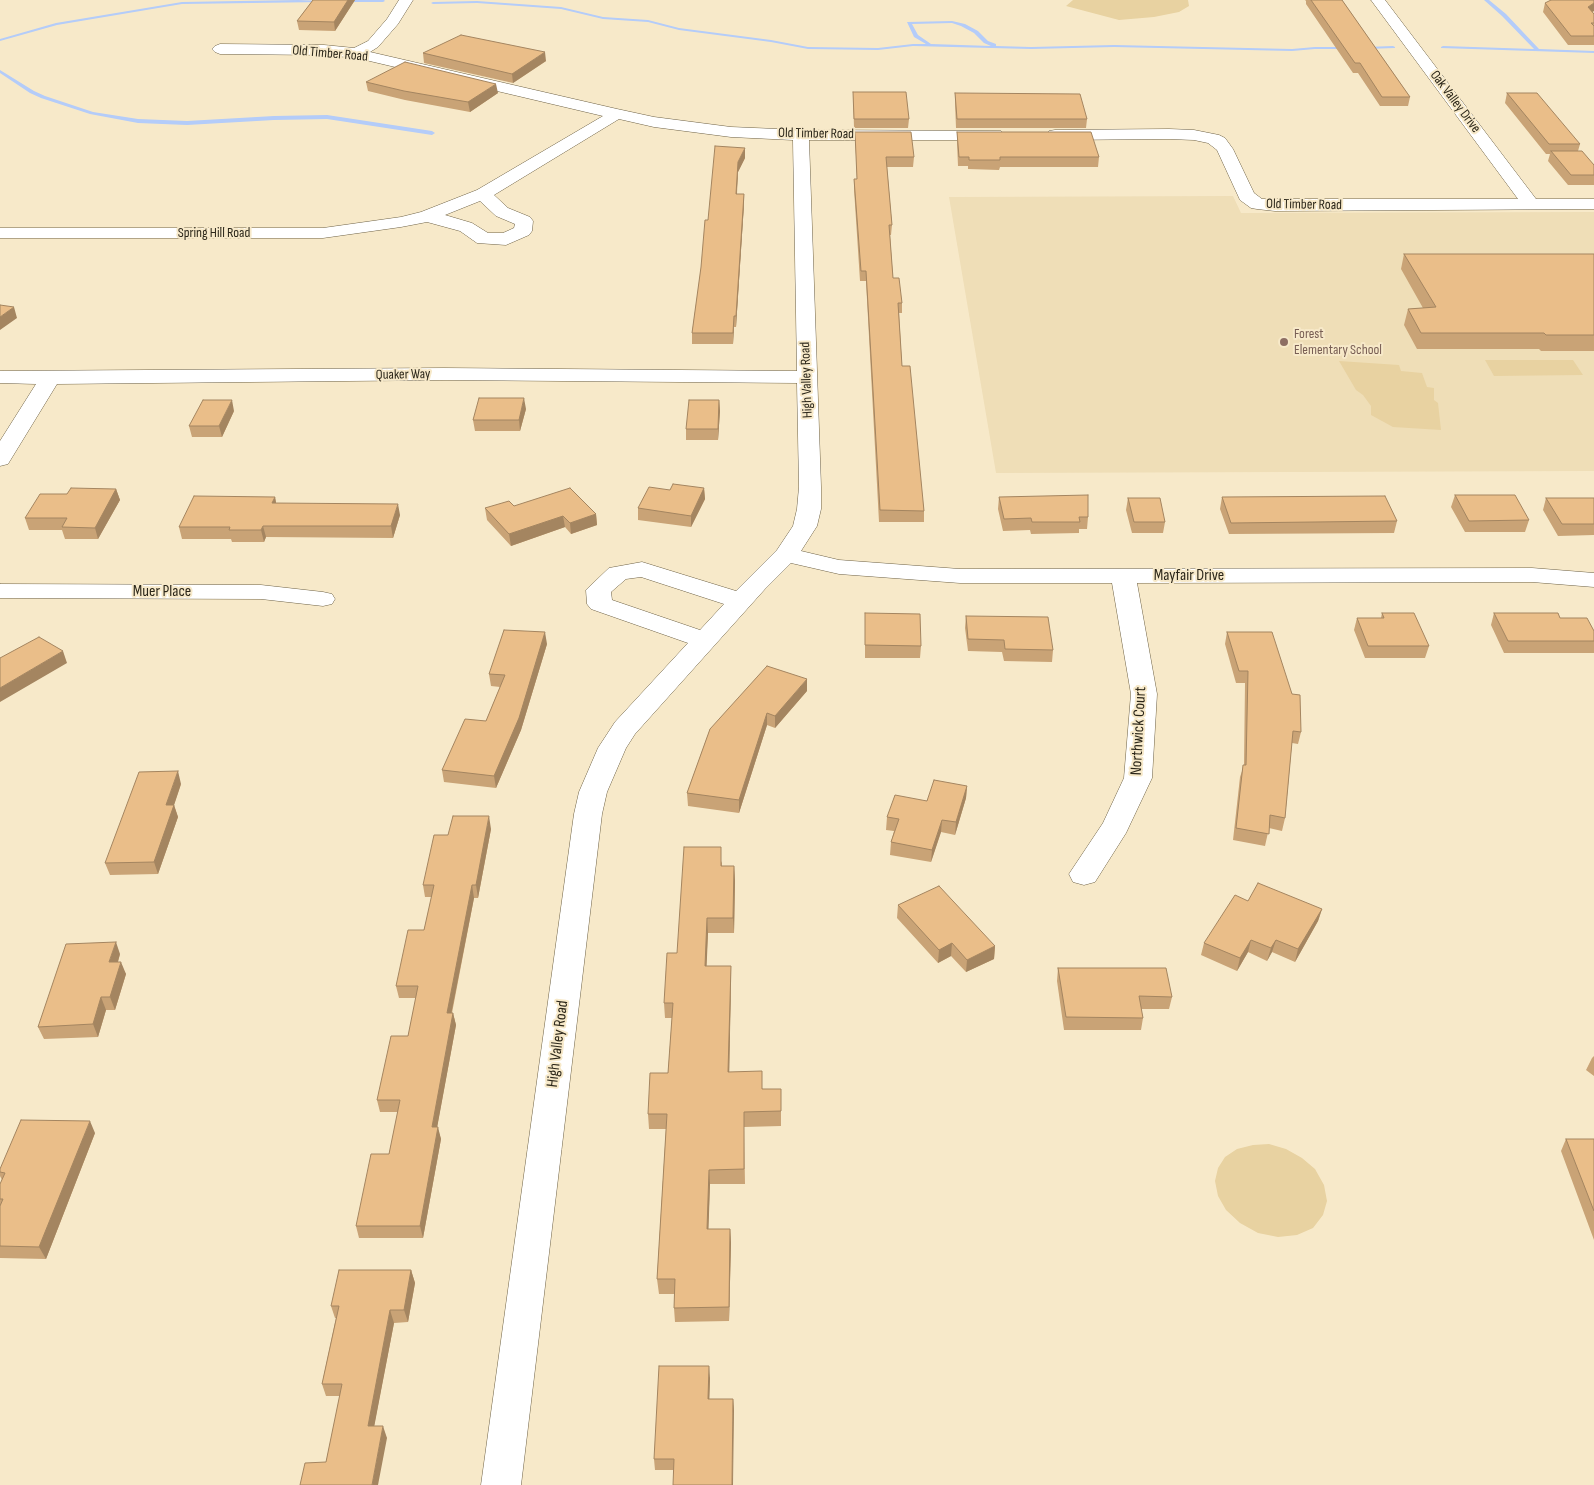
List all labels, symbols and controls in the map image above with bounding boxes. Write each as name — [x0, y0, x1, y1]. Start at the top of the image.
street label: Old Timber Road — [291, 42, 369, 66]
street label: Oak Valley Drive — [1426, 67, 1484, 137]
street label: Old Timber Road — [778, 125, 854, 143]
street label: Old Timber Road — [1266, 196, 1342, 214]
street label: Spring Hill Road — [178, 225, 250, 241]
place label: Forest Elementary School — [1294, 326, 1382, 358]
marker: Forest Elementary School — [1278, 336, 1290, 348]
street label: High Valley Road — [797, 341, 817, 419]
street label: Quaker Way — [376, 366, 430, 384]
street label: Mayfair Drive — [1154, 566, 1224, 586]
street label: Muer Place — [133, 582, 191, 602]
street label: Northwick Court — [1127, 686, 1151, 776]
street label: High Valley Road — [543, 999, 573, 1089]

